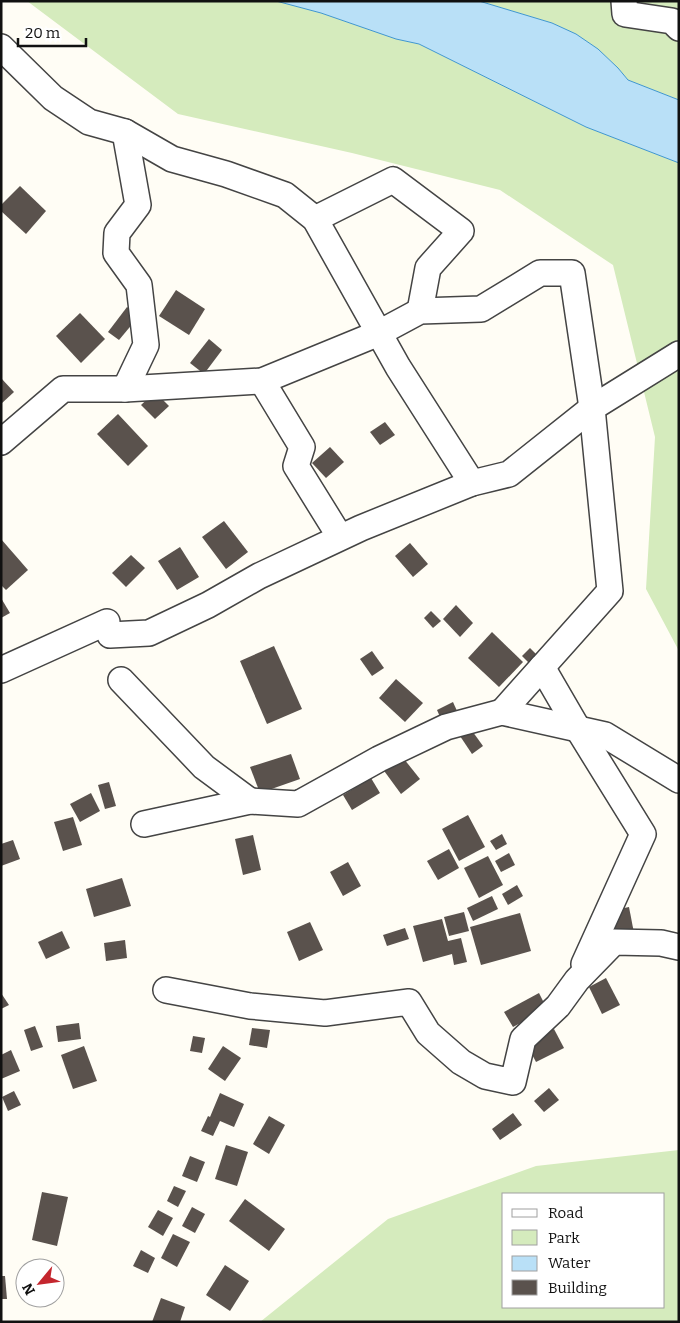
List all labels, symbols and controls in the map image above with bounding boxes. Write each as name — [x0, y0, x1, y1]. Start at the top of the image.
scale bar — [18, 15, 85, 47]
text: 20 m — [25, 24, 61, 42]
legend — [502, 1193, 665, 1308]
text: Road — [548, 1204, 583, 1222]
text: Park — [548, 1229, 580, 1247]
text: Water — [548, 1254, 591, 1272]
north arrow — [15, 1258, 65, 1308]
text: Building — [548, 1279, 607, 1297]
text: N — [19, 1280, 39, 1298]

